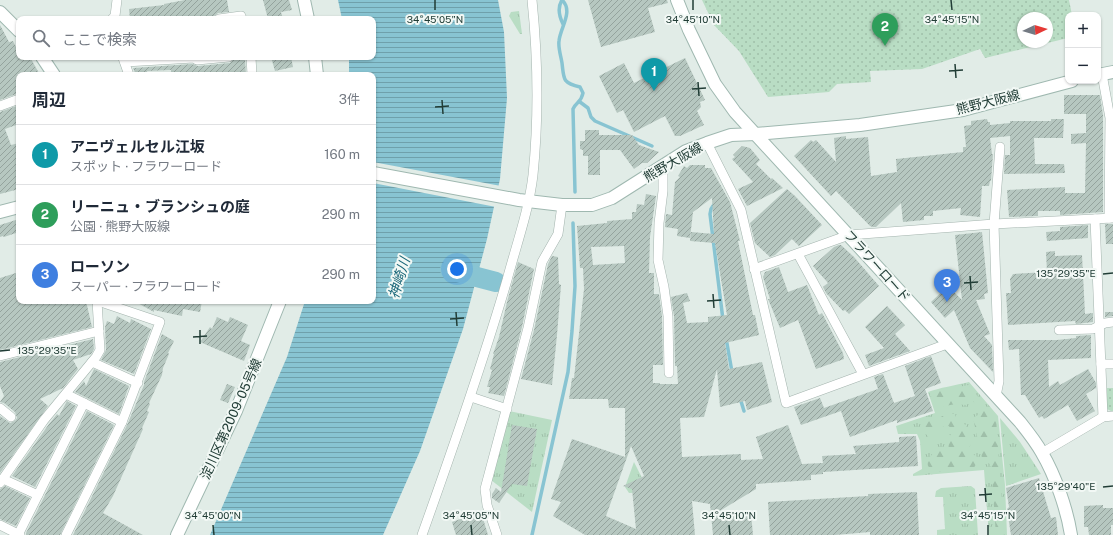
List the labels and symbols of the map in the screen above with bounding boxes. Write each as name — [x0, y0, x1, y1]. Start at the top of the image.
north arrow — [1017, 12, 1053, 48]
text: 34°45'05"N — [407, 13, 463, 25]
text: 34°45'10"N — [666, 13, 720, 25]
pin: 2 — [872, 13, 898, 46]
text: 34°45'15"N — [925, 13, 979, 25]
pin: 1 — [641, 58, 667, 91]
street label: 熊野大阪線 — [955, 87, 1021, 117]
street label: 熊野大阪線 — [641, 139, 705, 185]
street label: フラワーロード — [841, 227, 913, 305]
water label: 神崎川 — [385, 254, 413, 300]
your location — [447, 259, 467, 279]
text: 135°29'35"E — [1036, 267, 1096, 279]
pin: 3 — [934, 269, 960, 302]
text: 135°29'35"E — [17, 344, 77, 356]
street label: 淀川区第2009-05号線 — [198, 356, 264, 482]
text: 135°29'40"E — [1037, 480, 1095, 492]
text: 34°45'00"N — [185, 509, 241, 521]
text: 34°45'05"N — [443, 509, 499, 521]
text: 34°45'10"N — [702, 509, 756, 521]
text: 34°45'15"N — [961, 509, 1015, 521]

